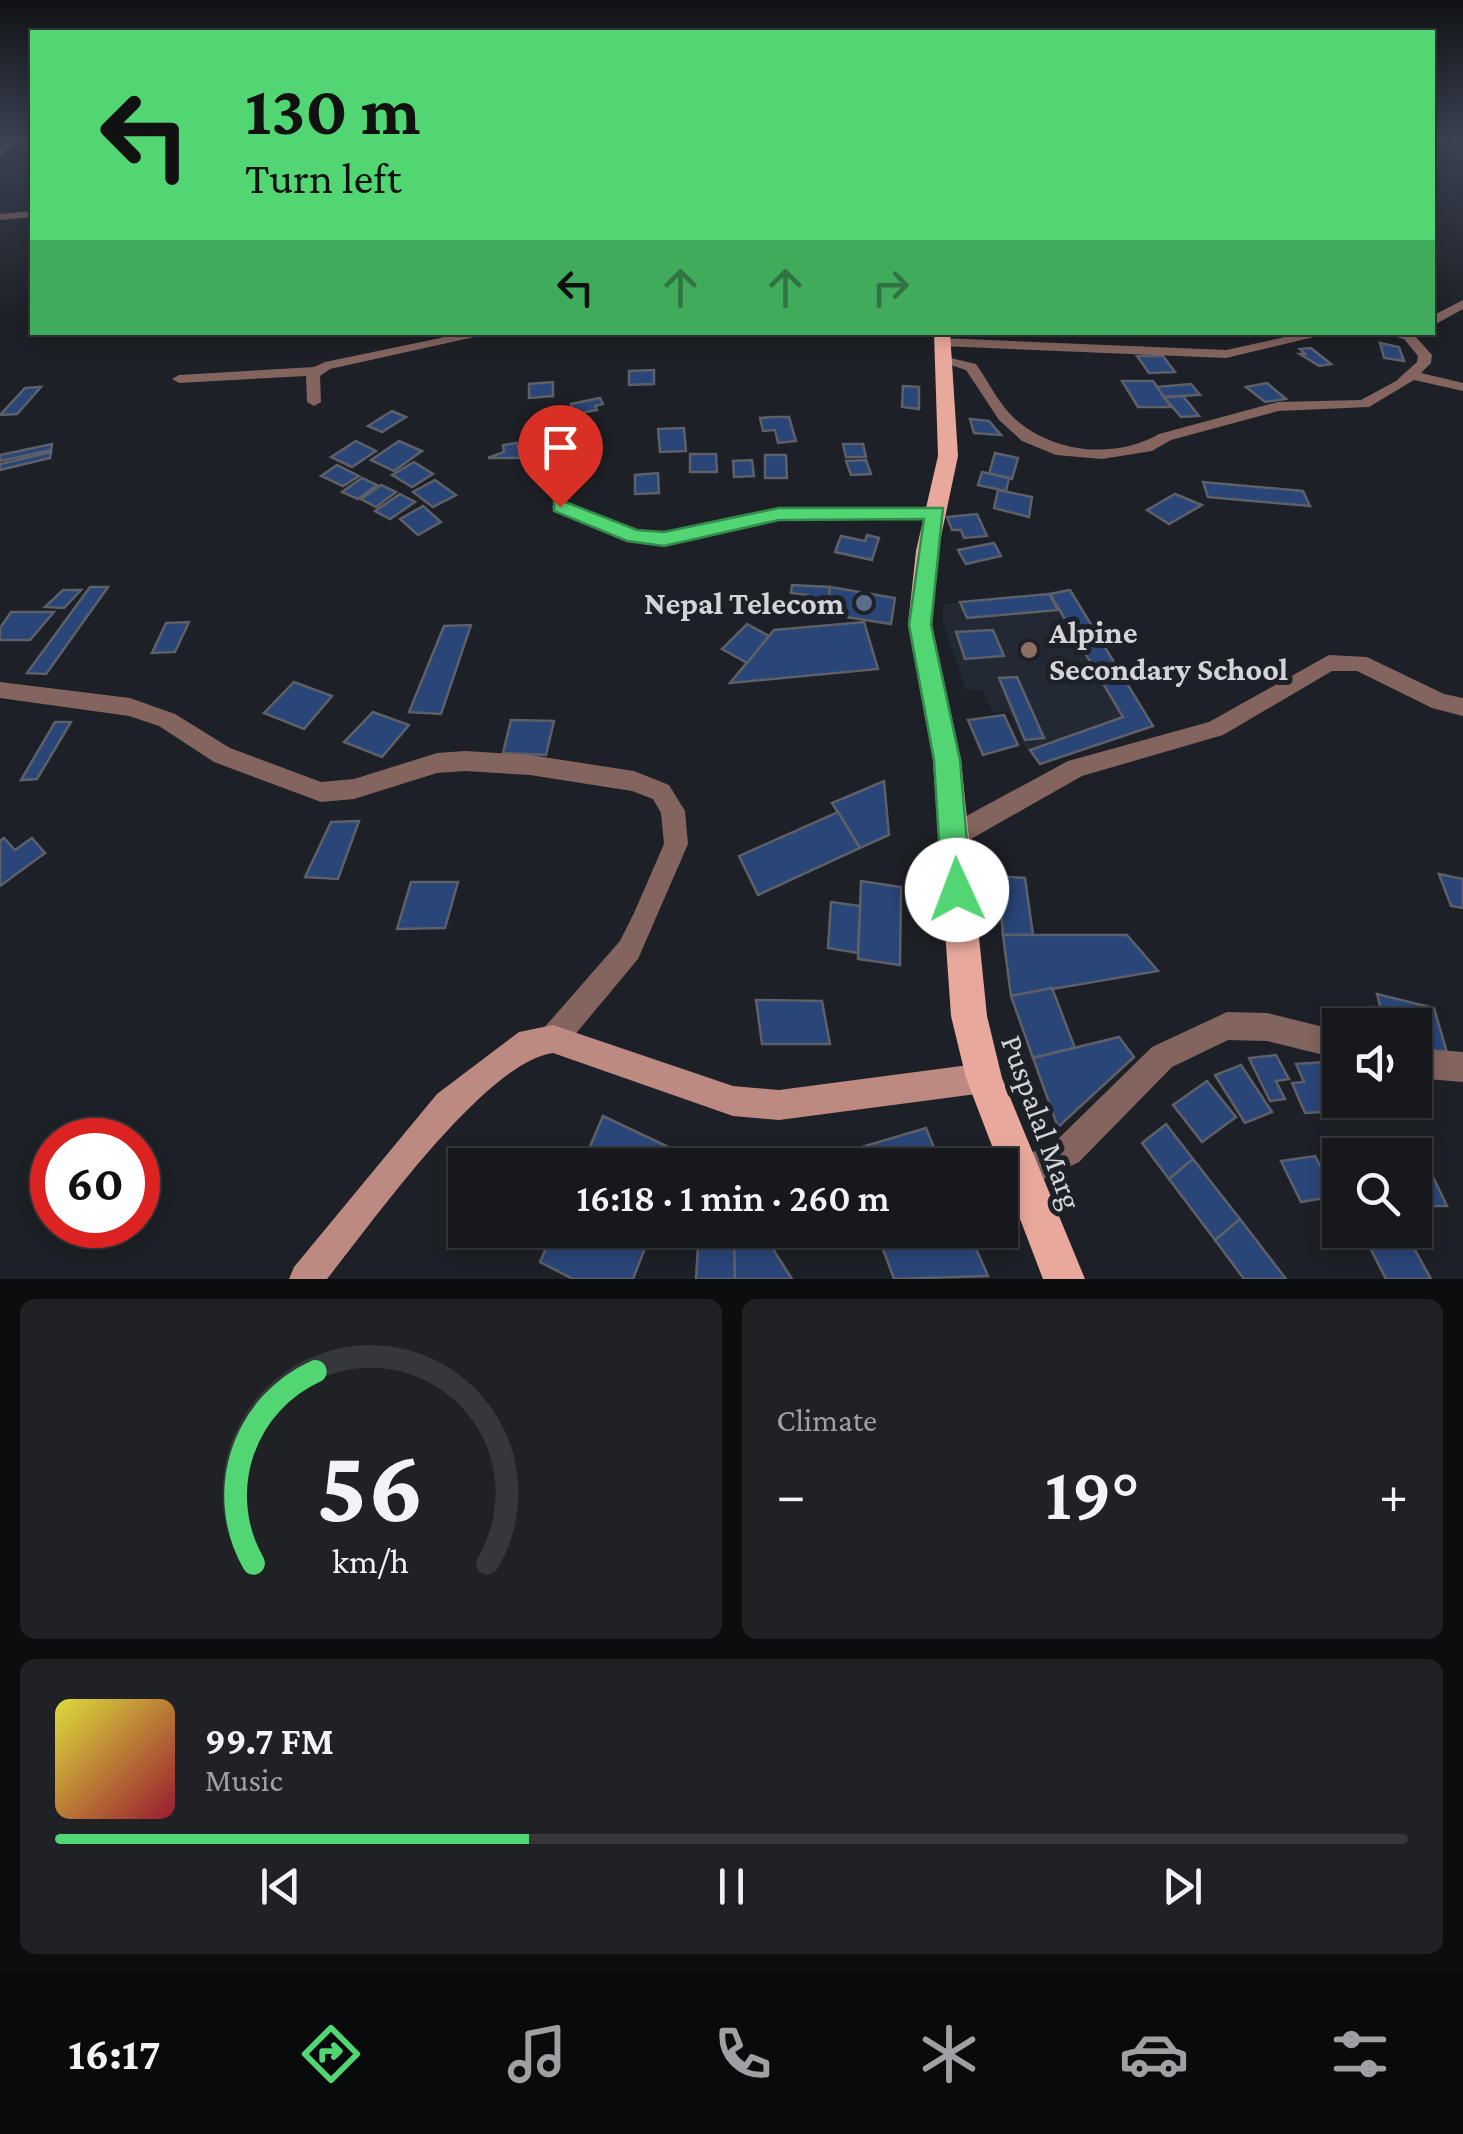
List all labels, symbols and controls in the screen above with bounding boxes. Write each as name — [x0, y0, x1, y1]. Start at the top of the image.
icon: left — [80, 70, 210, 200]
text: 130 m — [245, 71, 421, 149]
text: Turn left — [245, 153, 402, 203]
icon: left — [548, 260, 603, 315]
icon: ahead — [653, 260, 708, 315]
icon: ahead — [758, 260, 813, 315]
icon: right — [863, 260, 918, 315]
pin — [518, 405, 603, 508]
icon: arrive — [533, 420, 588, 475]
place label: Nepal Telecom — [644, 585, 844, 621]
marker: Nepal Telecom — [853, 592, 875, 614]
place label: Alpine Secondary School — [1048, 614, 1288, 687]
marker: Alpine Secondary School — [1018, 639, 1040, 661]
position arrow — [905, 838, 1009, 942]
map controls — [1322, 1008, 1432, 1248]
button: sound — [1322, 1008, 1432, 1118]
street label: Puspalal Marg — [994, 1030, 1090, 1214]
speed limit sign: 60 — [30, 1118, 160, 1248]
button: search — [1322, 1138, 1432, 1248]
text: 16:18 · 1 min · 260 m — [576, 1177, 890, 1219]
text: Climate — [777, 1402, 877, 1438]
text: 56 — [317, 1428, 425, 1543]
text: 19° — [1045, 1452, 1140, 1535]
text: − — [777, 1464, 806, 1525]
text: + — [1379, 1464, 1408, 1525]
text: km/h — [332, 1541, 409, 1581]
text: 99.7 FM — [205, 1720, 334, 1762]
text: Music — [205, 1762, 283, 1798]
icon: previous — [253, 1859, 308, 1914]
icon: pause — [704, 1859, 759, 1914]
icon: next — [1155, 1859, 1210, 1914]
icon: directions — [296, 2019, 366, 2089]
icon: music — [502, 2019, 572, 2089]
icon: phone — [708, 2019, 778, 2089]
icon: climate — [914, 2019, 984, 2089]
icon: car — [1119, 2019, 1189, 2089]
icon: filters — [1325, 2019, 1395, 2089]
text: 16:17 — [68, 2029, 160, 2079]

